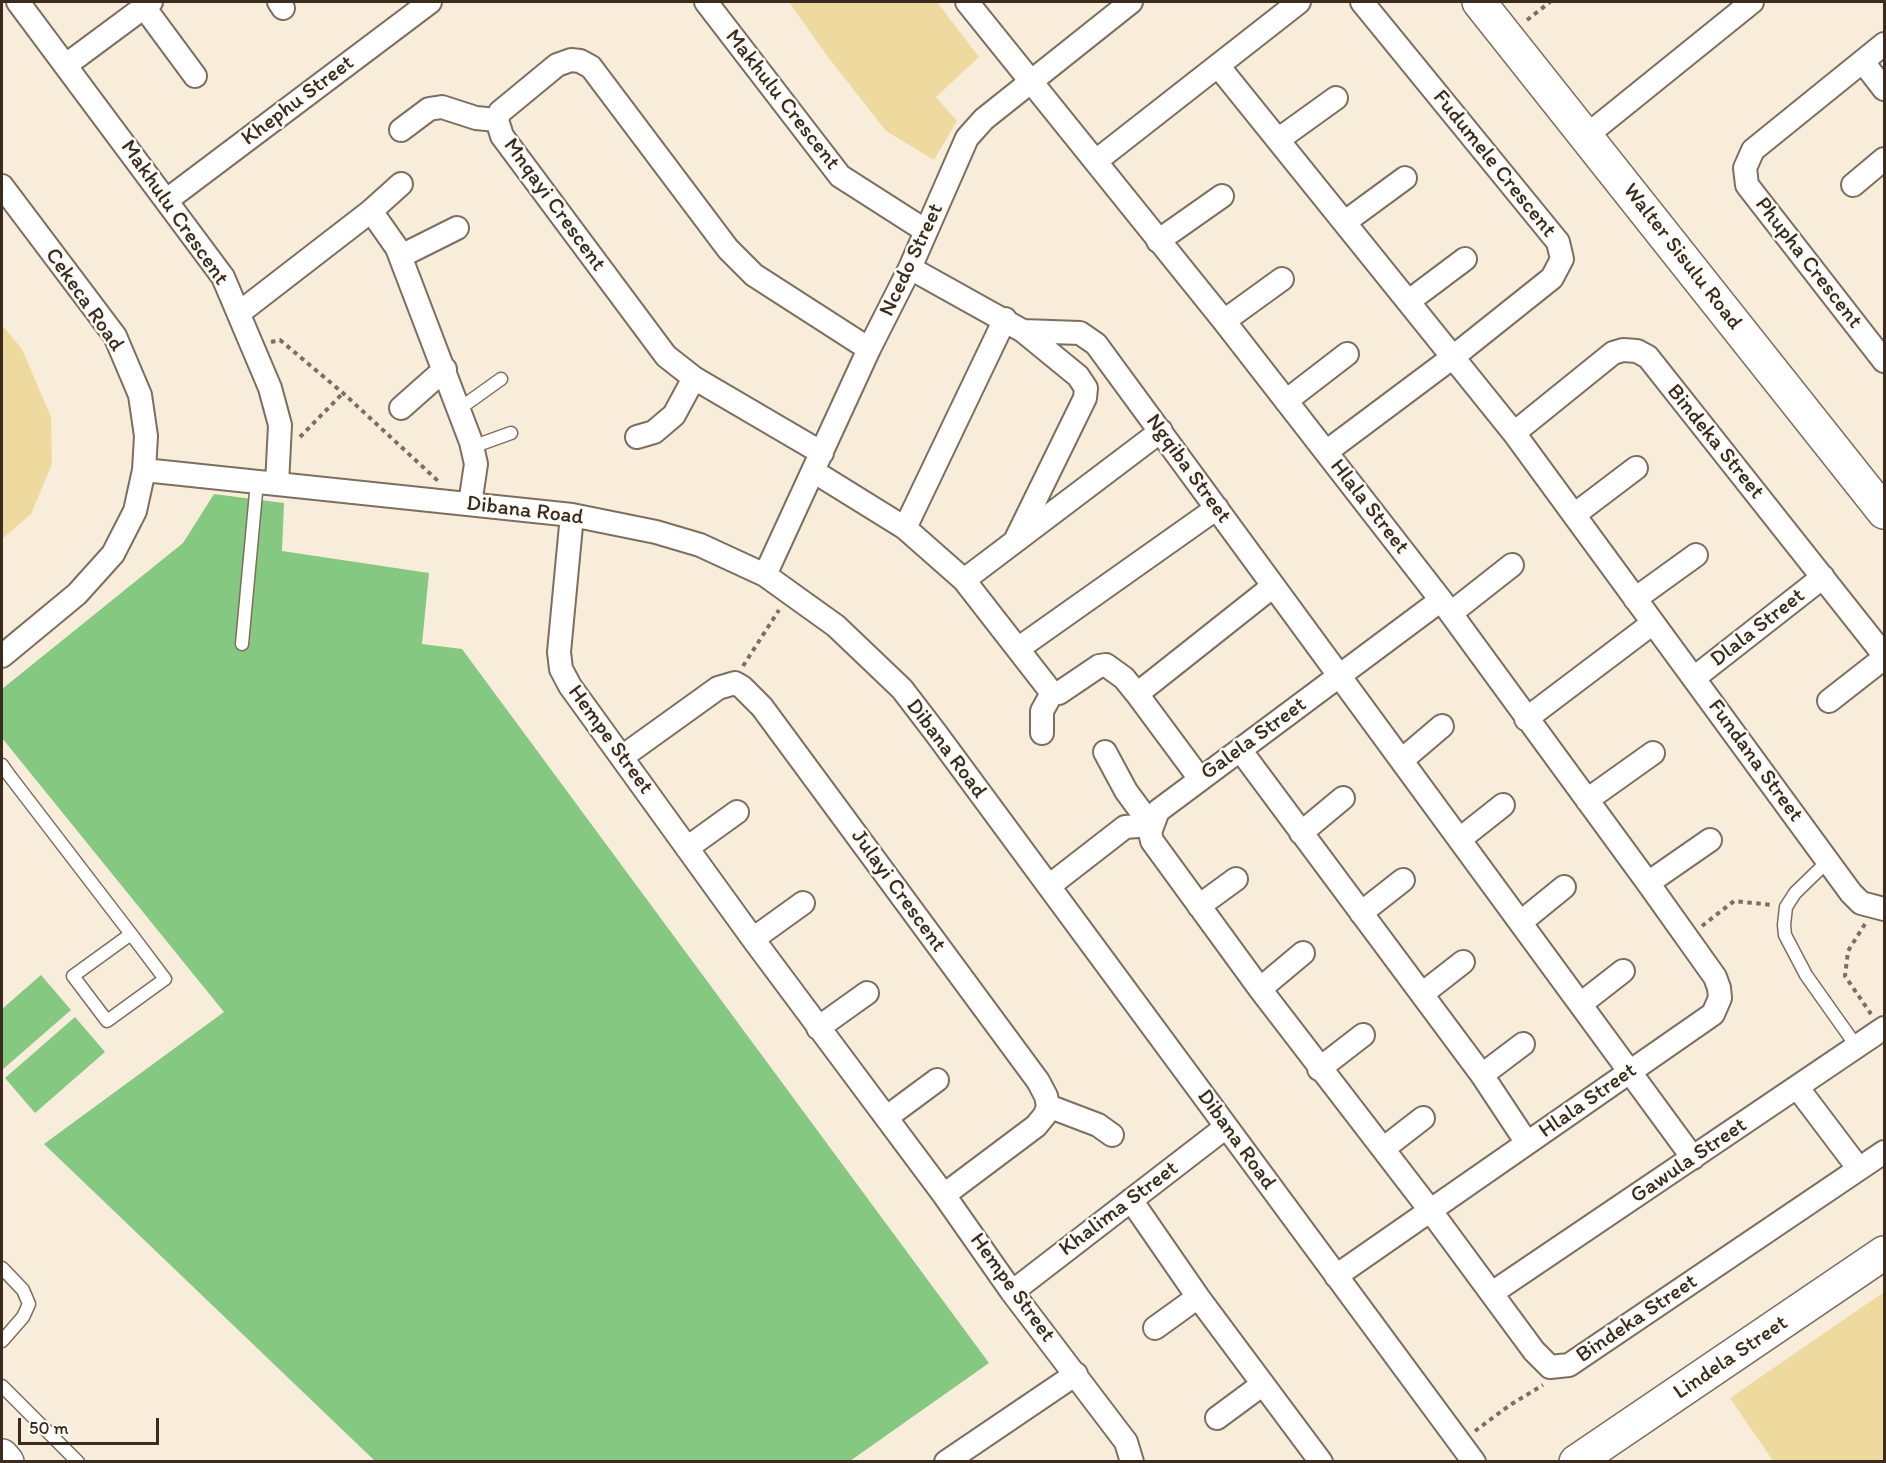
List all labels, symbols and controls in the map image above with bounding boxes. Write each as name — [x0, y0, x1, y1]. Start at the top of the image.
street label: Makhulu Crescent — [719, 24, 845, 176]
street label: Khephu Street — [237, 50, 359, 152]
street label: Fudumele Crescent — [1427, 85, 1561, 243]
street label: Mnqayi Crescent — [497, 133, 611, 277]
street label: Makhulu Crescent — [114, 135, 234, 291]
street label: Walter Sisulu Road — [1617, 178, 1747, 336]
street label: Phupha Crescent — [1749, 192, 1867, 334]
street label: Ncedo Street — [874, 199, 950, 321]
street label: Cekeca Road — [39, 243, 129, 357]
street label: Bindeka Street — [1661, 379, 1769, 505]
street label: Ngqiba Street — [1140, 409, 1236, 529]
street label: Hlala Street — [1324, 454, 1414, 560]
street label: Dibana Road — [465, 491, 585, 531]
street label: Dlala Street — [1706, 583, 1810, 673]
street label: Hempe Street — [562, 680, 658, 800]
street label: Galela Street — [1196, 692, 1312, 786]
street label: Dibana Road — [900, 694, 992, 804]
street label: Fundana Street — [1702, 694, 1808, 828]
street label: Julayi Crescent — [845, 825, 951, 957]
street label: Hlala Street — [1534, 1058, 1642, 1144]
street label: Dibana Road — [1191, 1085, 1281, 1195]
street label: Gawula Street — [1626, 1112, 1752, 1210]
street label: Khalima Street — [1054, 1156, 1184, 1262]
street label: Hempe Street — [964, 1228, 1060, 1348]
street label: Bindeka Street — [1571, 1269, 1703, 1369]
street label: Lindela Street — [1669, 1310, 1793, 1406]
scale bar — [21, 1406, 162, 1444]
text: 50 m — [29, 1417, 69, 1439]

